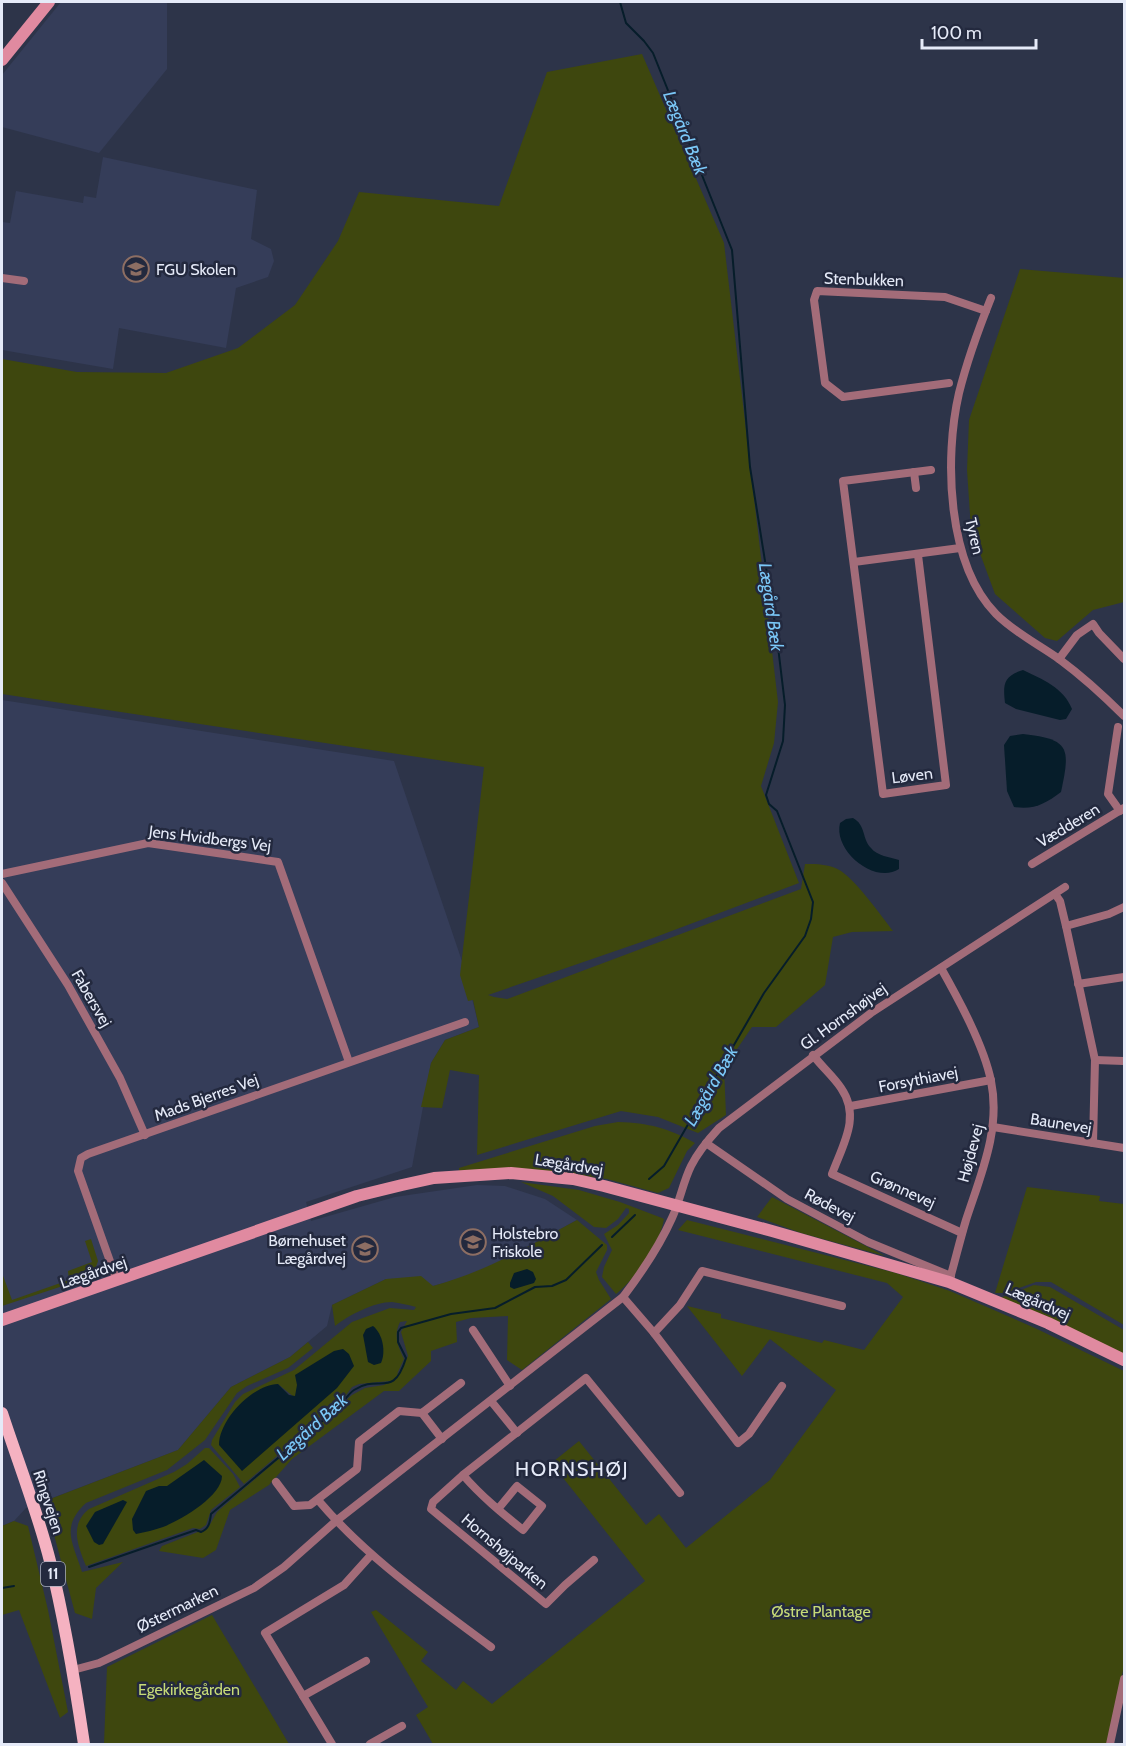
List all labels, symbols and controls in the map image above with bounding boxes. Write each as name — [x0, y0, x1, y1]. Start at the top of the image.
scale bar — [922, 12, 1036, 50]
text: 100 m — [931, 22, 982, 44]
water label: Lægård Bæk — [658, 88, 712, 180]
school or university icon: FGU Skolen — [121, 254, 151, 284]
place label: FGU Skolen — [156, 260, 236, 279]
street label: Stenbukken — [824, 269, 904, 290]
street label: Tyren — [961, 516, 988, 556]
water label: Lægård Bæk — [754, 561, 788, 654]
street label: Løven — [890, 764, 934, 787]
street label: Vædderen — [1034, 799, 1103, 851]
street label: Jens Hvidbergs Vej — [147, 821, 272, 855]
street label: Fabersvej — [68, 966, 116, 1030]
street label: Gl. Hornshøjvej — [796, 979, 890, 1054]
water label: Lægård Bæk — [679, 1041, 743, 1130]
street label: Forsythiavej — [877, 1062, 959, 1096]
street label: Mads Bjerres Vej — [152, 1070, 261, 1125]
street label: Baunevej — [1029, 1109, 1093, 1138]
street label: Højdevej — [954, 1122, 987, 1184]
street label: Lægårdvej — [533, 1150, 605, 1179]
street label: Grønnevej — [867, 1167, 938, 1212]
street label: Rødevej — [801, 1184, 858, 1227]
place label: Holstebro Friskole — [492, 1224, 559, 1261]
school or university icon: Holstebro Friskole — [458, 1227, 488, 1257]
place label: Børnehuset Lægårdvej — [268, 1231, 347, 1268]
school or university icon: Børnehuset Lægårdvej — [350, 1234, 380, 1264]
street label: Lægårdvej — [57, 1252, 129, 1293]
street label: Lægårdvej — [1002, 1279, 1073, 1324]
water label: Lægård Bæk — [272, 1388, 353, 1465]
district label: HORNSHØJ — [515, 1457, 629, 1481]
street label: Ringvejen — [29, 1468, 68, 1537]
street label: Hornshøjparken — [458, 1510, 552, 1593]
road number: 11 — [41, 1562, 65, 1586]
street label: Østermarken — [133, 1581, 221, 1636]
park label: Østre Plantage — [771, 1602, 871, 1621]
park label: Egekirkegården — [138, 1680, 240, 1699]

